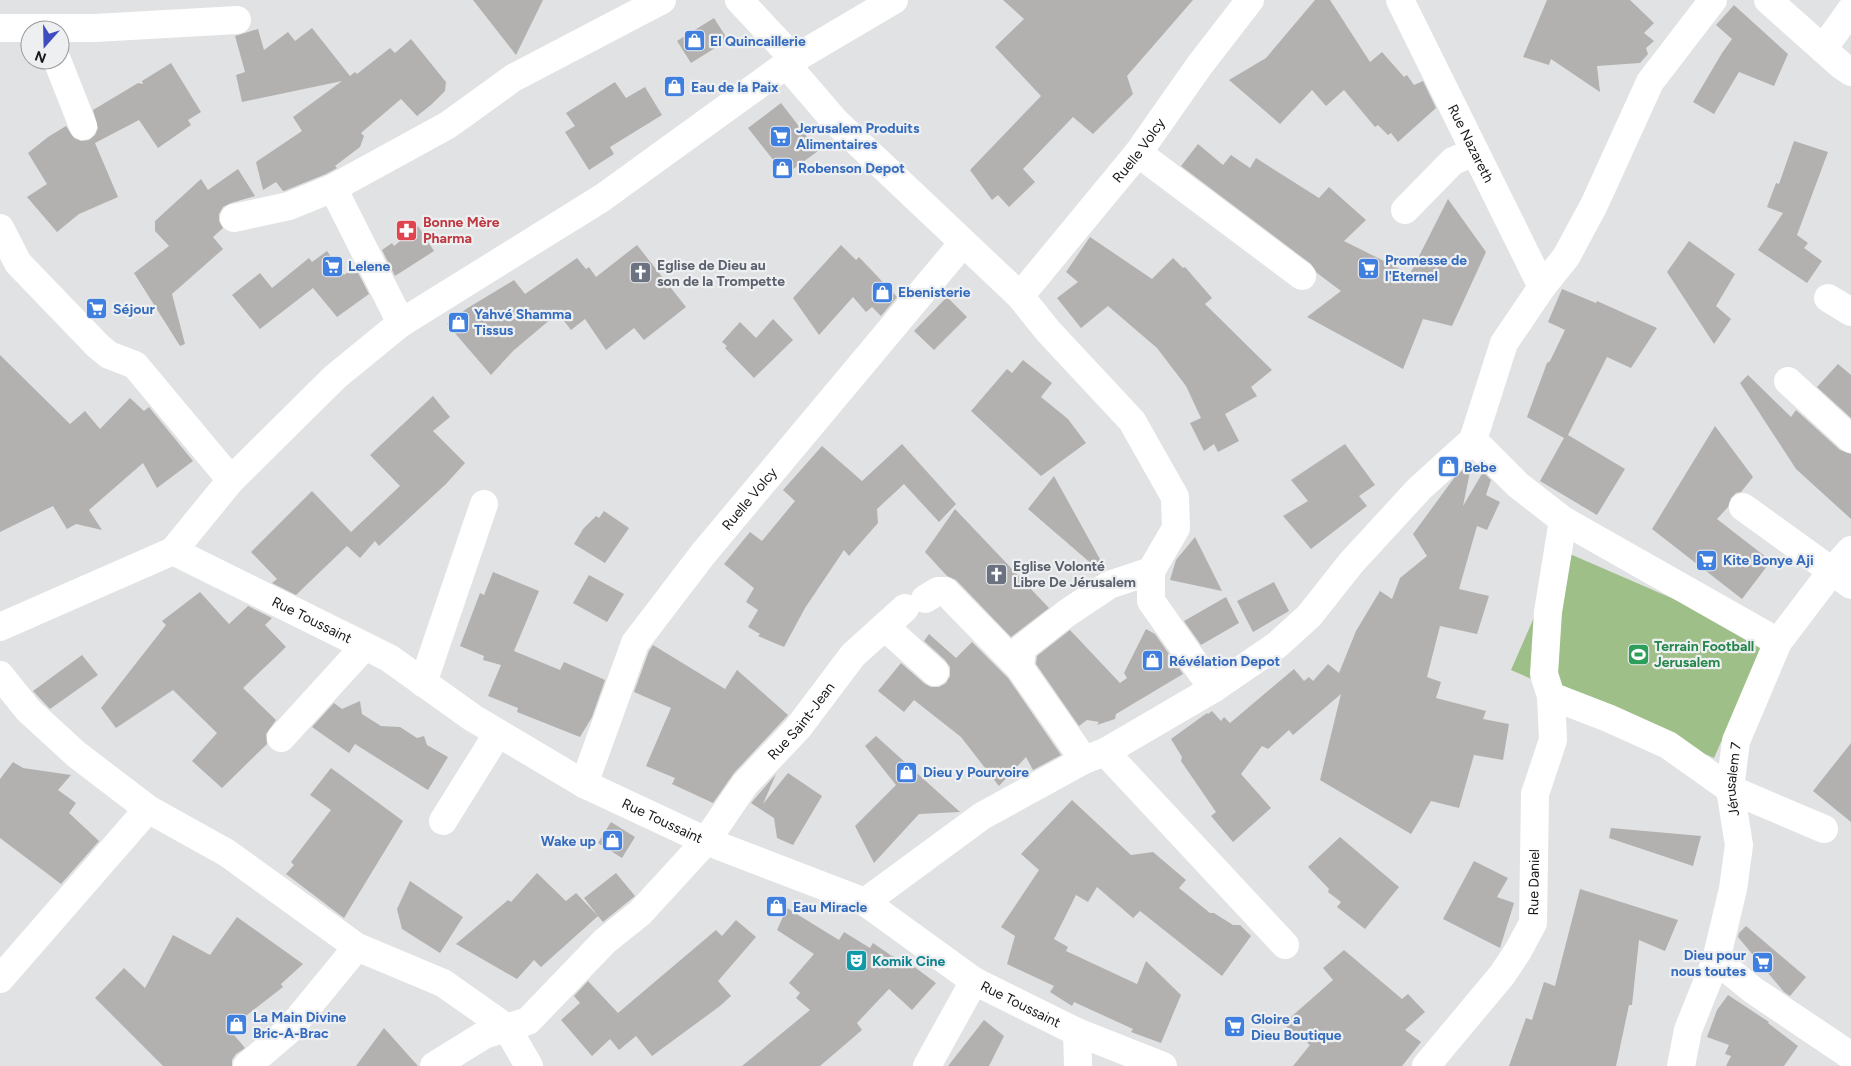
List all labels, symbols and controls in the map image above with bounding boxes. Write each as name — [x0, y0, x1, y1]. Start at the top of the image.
north arrow — [20, 20, 70, 70]
shop icon: El Quincaillerie — [682, 29, 706, 53]
place label: El Quincaillerie — [710, 33, 806, 50]
text: N — [33, 47, 49, 67]
shop icon: Eau de la Paix — [663, 75, 687, 99]
place label: Eau de la Paix — [691, 79, 779, 96]
street label: Rue Nazareth — [1444, 101, 1498, 186]
street label: Ruelle Volcy — [1109, 114, 1169, 186]
place label: Jerusalem Produits Alimentaires — [796, 120, 920, 153]
supermarket icon: Jerusalem Produits Alimentaires — [768, 124, 792, 148]
shop icon: Robenson Depot — [770, 156, 794, 180]
place label: Robenson Depot — [798, 160, 905, 177]
place label: Bonne Mère Pharma — [423, 214, 500, 247]
pharmacy icon: Bonne Mère Pharma — [395, 218, 419, 242]
place label: Promesse de l'Eternel — [1385, 252, 1467, 285]
supermarket icon: Lelene — [320, 254, 344, 278]
supermarket icon: Promesse de l'Eternel — [1357, 256, 1381, 280]
place label: Eglise de Dieu au son de la Trompette — [657, 257, 785, 290]
place label: Lelene — [348, 258, 390, 275]
church icon: Eglise de Dieu au son de la Trompette — [629, 261, 653, 285]
shop icon: Ebenisterie — [870, 280, 894, 304]
place label: Ebenisterie — [898, 284, 971, 301]
supermarket icon: Séjour — [85, 297, 109, 321]
place label: Séjour — [113, 301, 155, 318]
place label: Yahvé Shamma Tissus — [474, 306, 572, 339]
shop icon: Yahvé Shamma Tissus — [446, 310, 470, 334]
shop icon: Bebe — [1436, 455, 1460, 479]
place label: Bebe — [1464, 459, 1497, 476]
street label: Ruelle Volcy — [718, 463, 781, 534]
supermarket icon: Kite Bonye Aji — [1695, 548, 1719, 572]
place label: Kite Bonye Aji — [1723, 552, 1814, 569]
place label: Eglise Volonté Libre De Jérusalem — [1013, 558, 1136, 591]
church icon: Eglise Volonté Libre De Jérusalem — [985, 562, 1009, 586]
street label: Rue Toussaint — [269, 593, 355, 647]
place label: Terrain Football Jerusalem — [1654, 638, 1754, 671]
sports icon: Terrain Football Jerusalem — [1626, 642, 1650, 666]
shop icon: Révélation Depot — [1141, 649, 1165, 673]
place label: Révélation Depot — [1169, 653, 1281, 670]
street label: Rue Saint-Jean — [764, 679, 838, 763]
street label: Jérusalem 7 — [1722, 741, 1744, 818]
shop icon: Dieu y Pourvoire — [895, 760, 919, 784]
place label: Dieu y Pourvoire — [923, 764, 1029, 781]
street label: Rue Toussaint — [619, 795, 705, 847]
shop icon: Wake up — [600, 829, 624, 853]
place label: Wake up — [541, 833, 596, 850]
street label: Rue Daniel — [1525, 849, 1543, 915]
shop icon: Eau Miracle — [765, 895, 789, 919]
place label: Eau Miracle — [793, 899, 868, 916]
place label: Dieu pour nous toutes — [1671, 947, 1747, 980]
theatre icon: Komik Cine — [844, 949, 868, 973]
supermarket icon: Dieu pour nous toutes — [1750, 951, 1774, 975]
place label: Komik Cine — [872, 953, 946, 970]
street label: Rue Toussaint — [978, 977, 1063, 1031]
place label: La Main Divine Bric-A-Brac — [253, 1009, 347, 1042]
place label: Gloire a Dieu Boutique — [1251, 1011, 1342, 1044]
shop icon: La Main Divine Bric-A-Brac — [225, 1013, 249, 1037]
supermarket icon: Gloire a Dieu Boutique — [1223, 1015, 1247, 1039]

